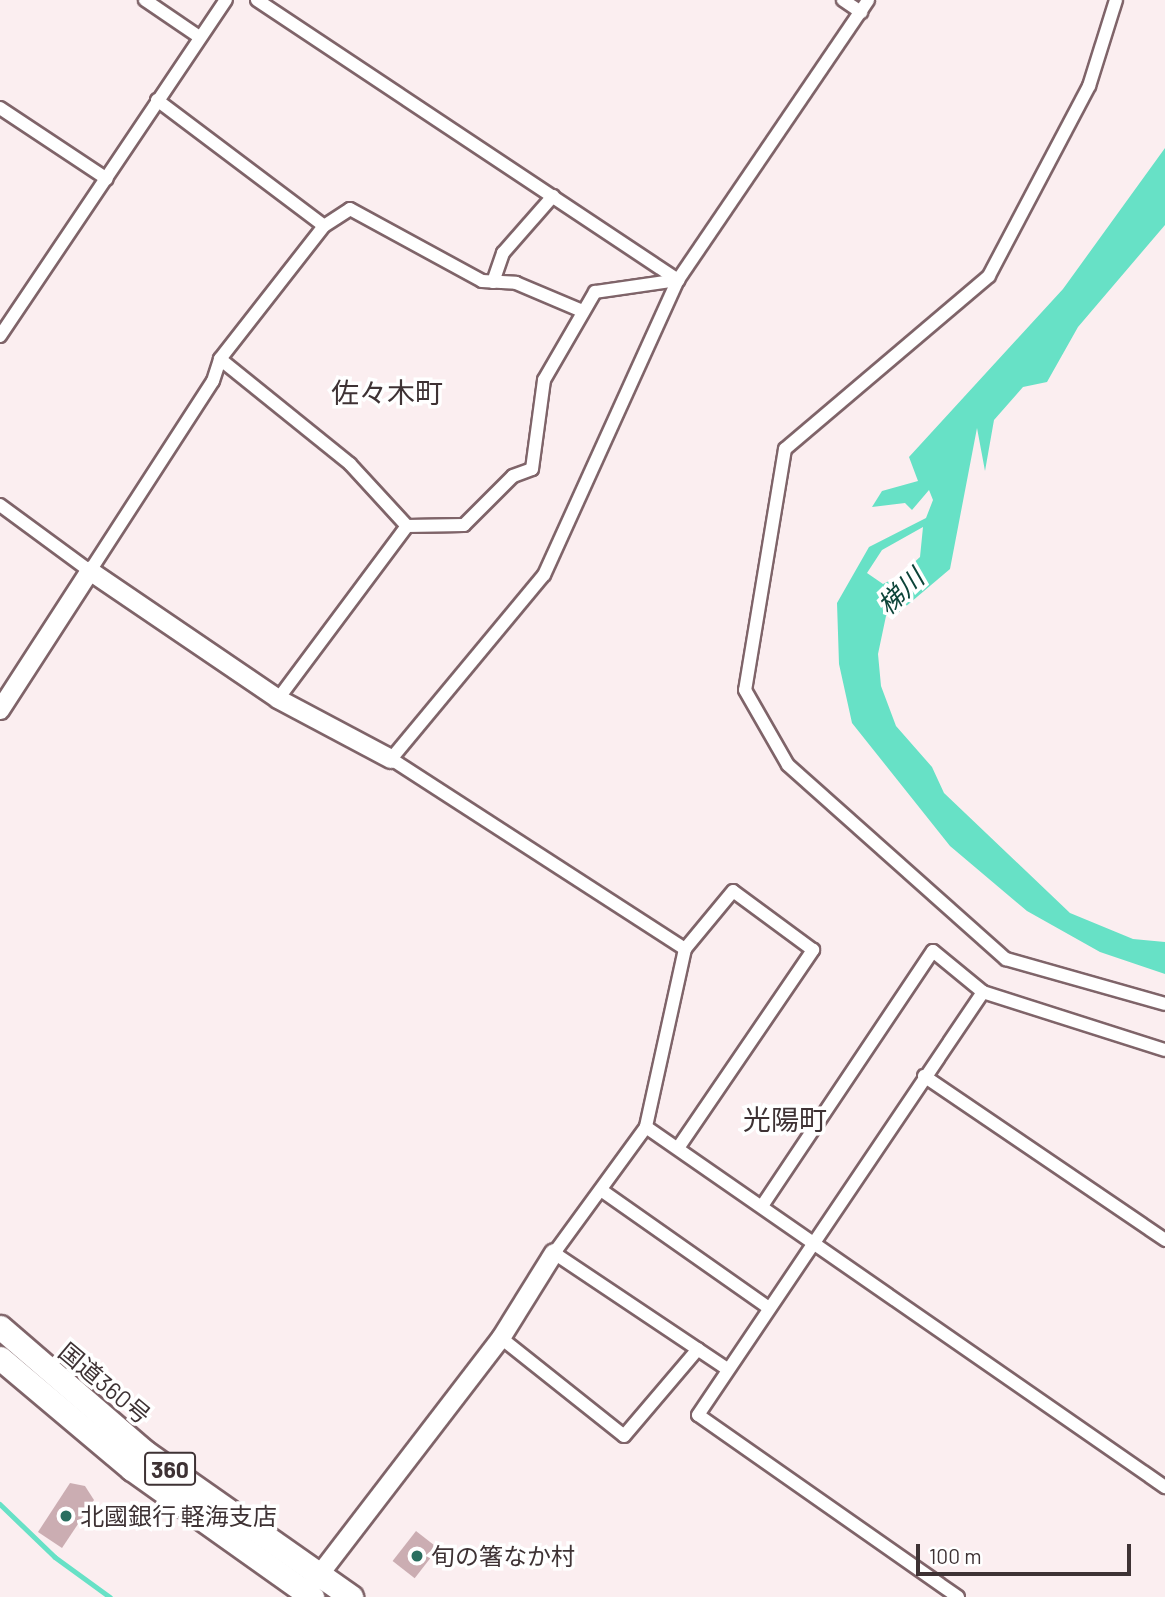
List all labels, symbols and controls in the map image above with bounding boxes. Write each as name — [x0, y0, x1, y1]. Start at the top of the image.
district label: 佐々木町 — [331, 375, 443, 409]
water label: 梯川 — [870, 562, 930, 620]
district label: 光陽町 — [743, 1102, 827, 1136]
street label: 国道360号 — [54, 1337, 156, 1429]
road number: 360 — [144, 1450, 196, 1488]
place label: 北國銀行 軽海支店 — [80, 1502, 277, 1530]
marker: 北國銀行 軽海支店 — [58, 1508, 74, 1524]
scale bar — [920, 1530, 1135, 1574]
place label: 旬の箸なか村 — [431, 1542, 575, 1570]
text: 100 m — [929, 1543, 982, 1568]
marker: 旬の箸なか村 — [409, 1548, 425, 1564]

